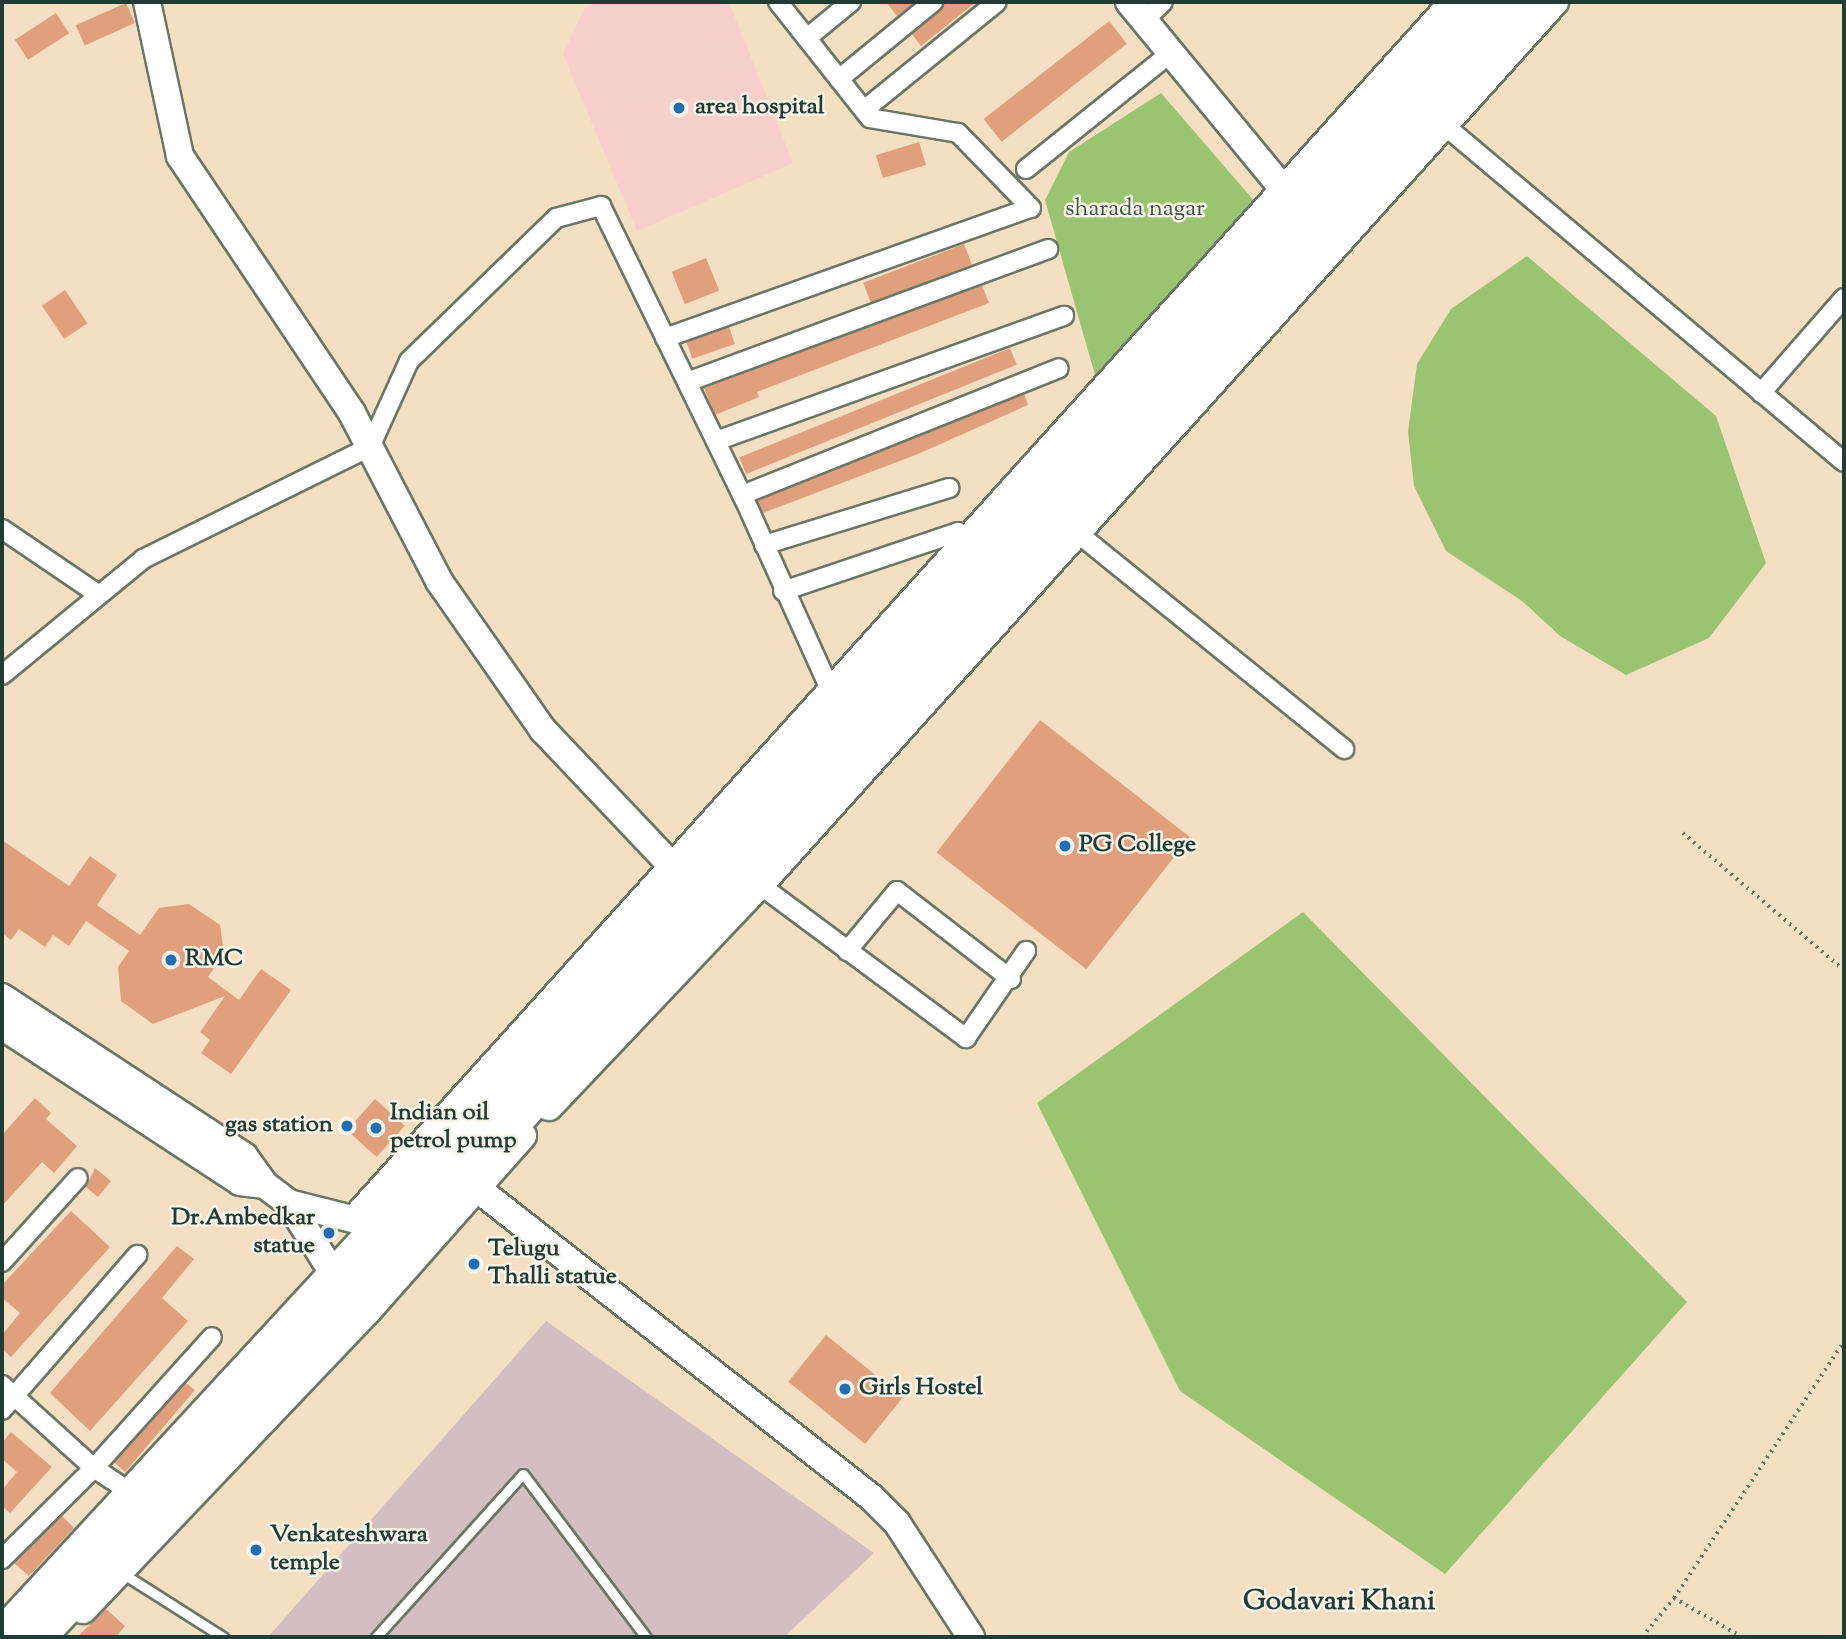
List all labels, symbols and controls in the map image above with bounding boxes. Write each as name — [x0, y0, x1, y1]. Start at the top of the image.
place label: area hospital — [695, 94, 824, 122]
marker: area hospital — [669, 98, 689, 118]
park label: sharada nagar — [1065, 196, 1205, 224]
place label: PG College — [1079, 832, 1196, 860]
marker: PG College — [1057, 838, 1073, 854]
place label: RMC — [185, 946, 243, 974]
marker: RMC — [163, 952, 179, 968]
place label: Indian oil petrol pump — [390, 1100, 516, 1156]
place label: gas station — [225, 1112, 333, 1140]
marker: gas station — [339, 1118, 355, 1134]
marker: Indian oil petrol pump — [368, 1120, 384, 1136]
place label: Dr.Ambedkar statue — [171, 1205, 315, 1261]
marker: Dr.Ambedkar statue — [321, 1225, 337, 1241]
place label: Telugu Thalli statue — [488, 1236, 617, 1292]
marker: Telugu Thalli statue — [466, 1256, 482, 1272]
place label: Girls Hostel — [859, 1375, 983, 1403]
marker: Girls Hostel — [837, 1381, 853, 1397]
place label: Venkateshwara temple — [270, 1522, 428, 1578]
marker: Venkateshwara temple — [248, 1542, 264, 1558]
district label: Godavari Khani — [1243, 1585, 1435, 1619]

